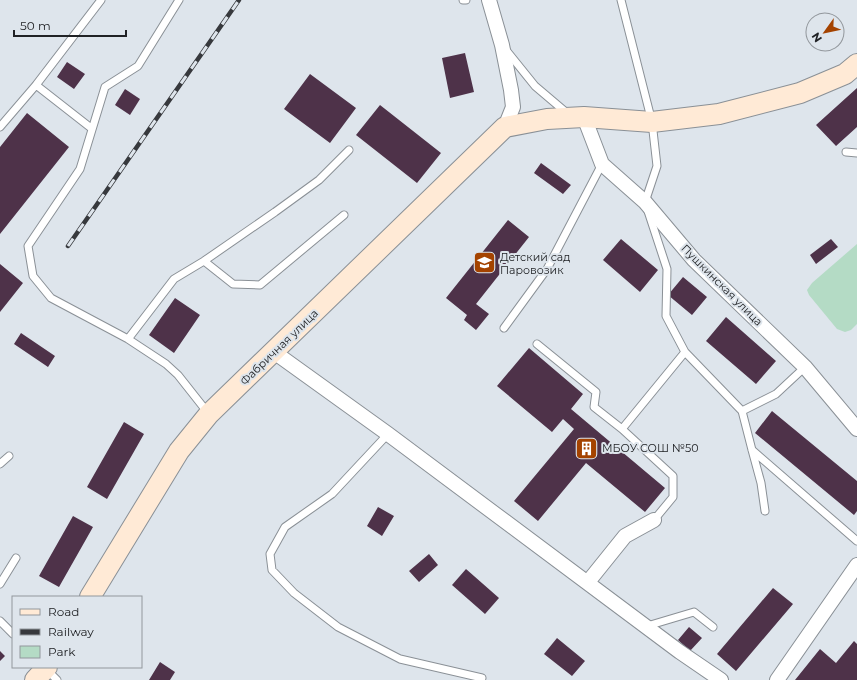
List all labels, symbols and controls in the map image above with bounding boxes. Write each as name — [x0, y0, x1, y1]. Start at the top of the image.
scale bar — [14, 12, 126, 38]
north arrow — [805, 12, 845, 52]
text: 50 m — [20, 18, 51, 33]
text: N — [808, 30, 825, 45]
street label: Пушкинская улица — [678, 241, 766, 329]
school or university icon: Детский сад Паровозик — [472, 250, 498, 276]
place label: Детский сад Паровозик — [500, 250, 570, 277]
street label: Фабричная улица — [237, 306, 321, 388]
building icon: МБОУ СОШ №50 — [574, 435, 600, 461]
place label: МБОУ СОШ №50 — [602, 441, 699, 455]
legend — [12, 596, 142, 668]
text: Road — [48, 604, 79, 619]
text: Railway — [48, 624, 94, 639]
text: Park — [48, 644, 76, 659]

